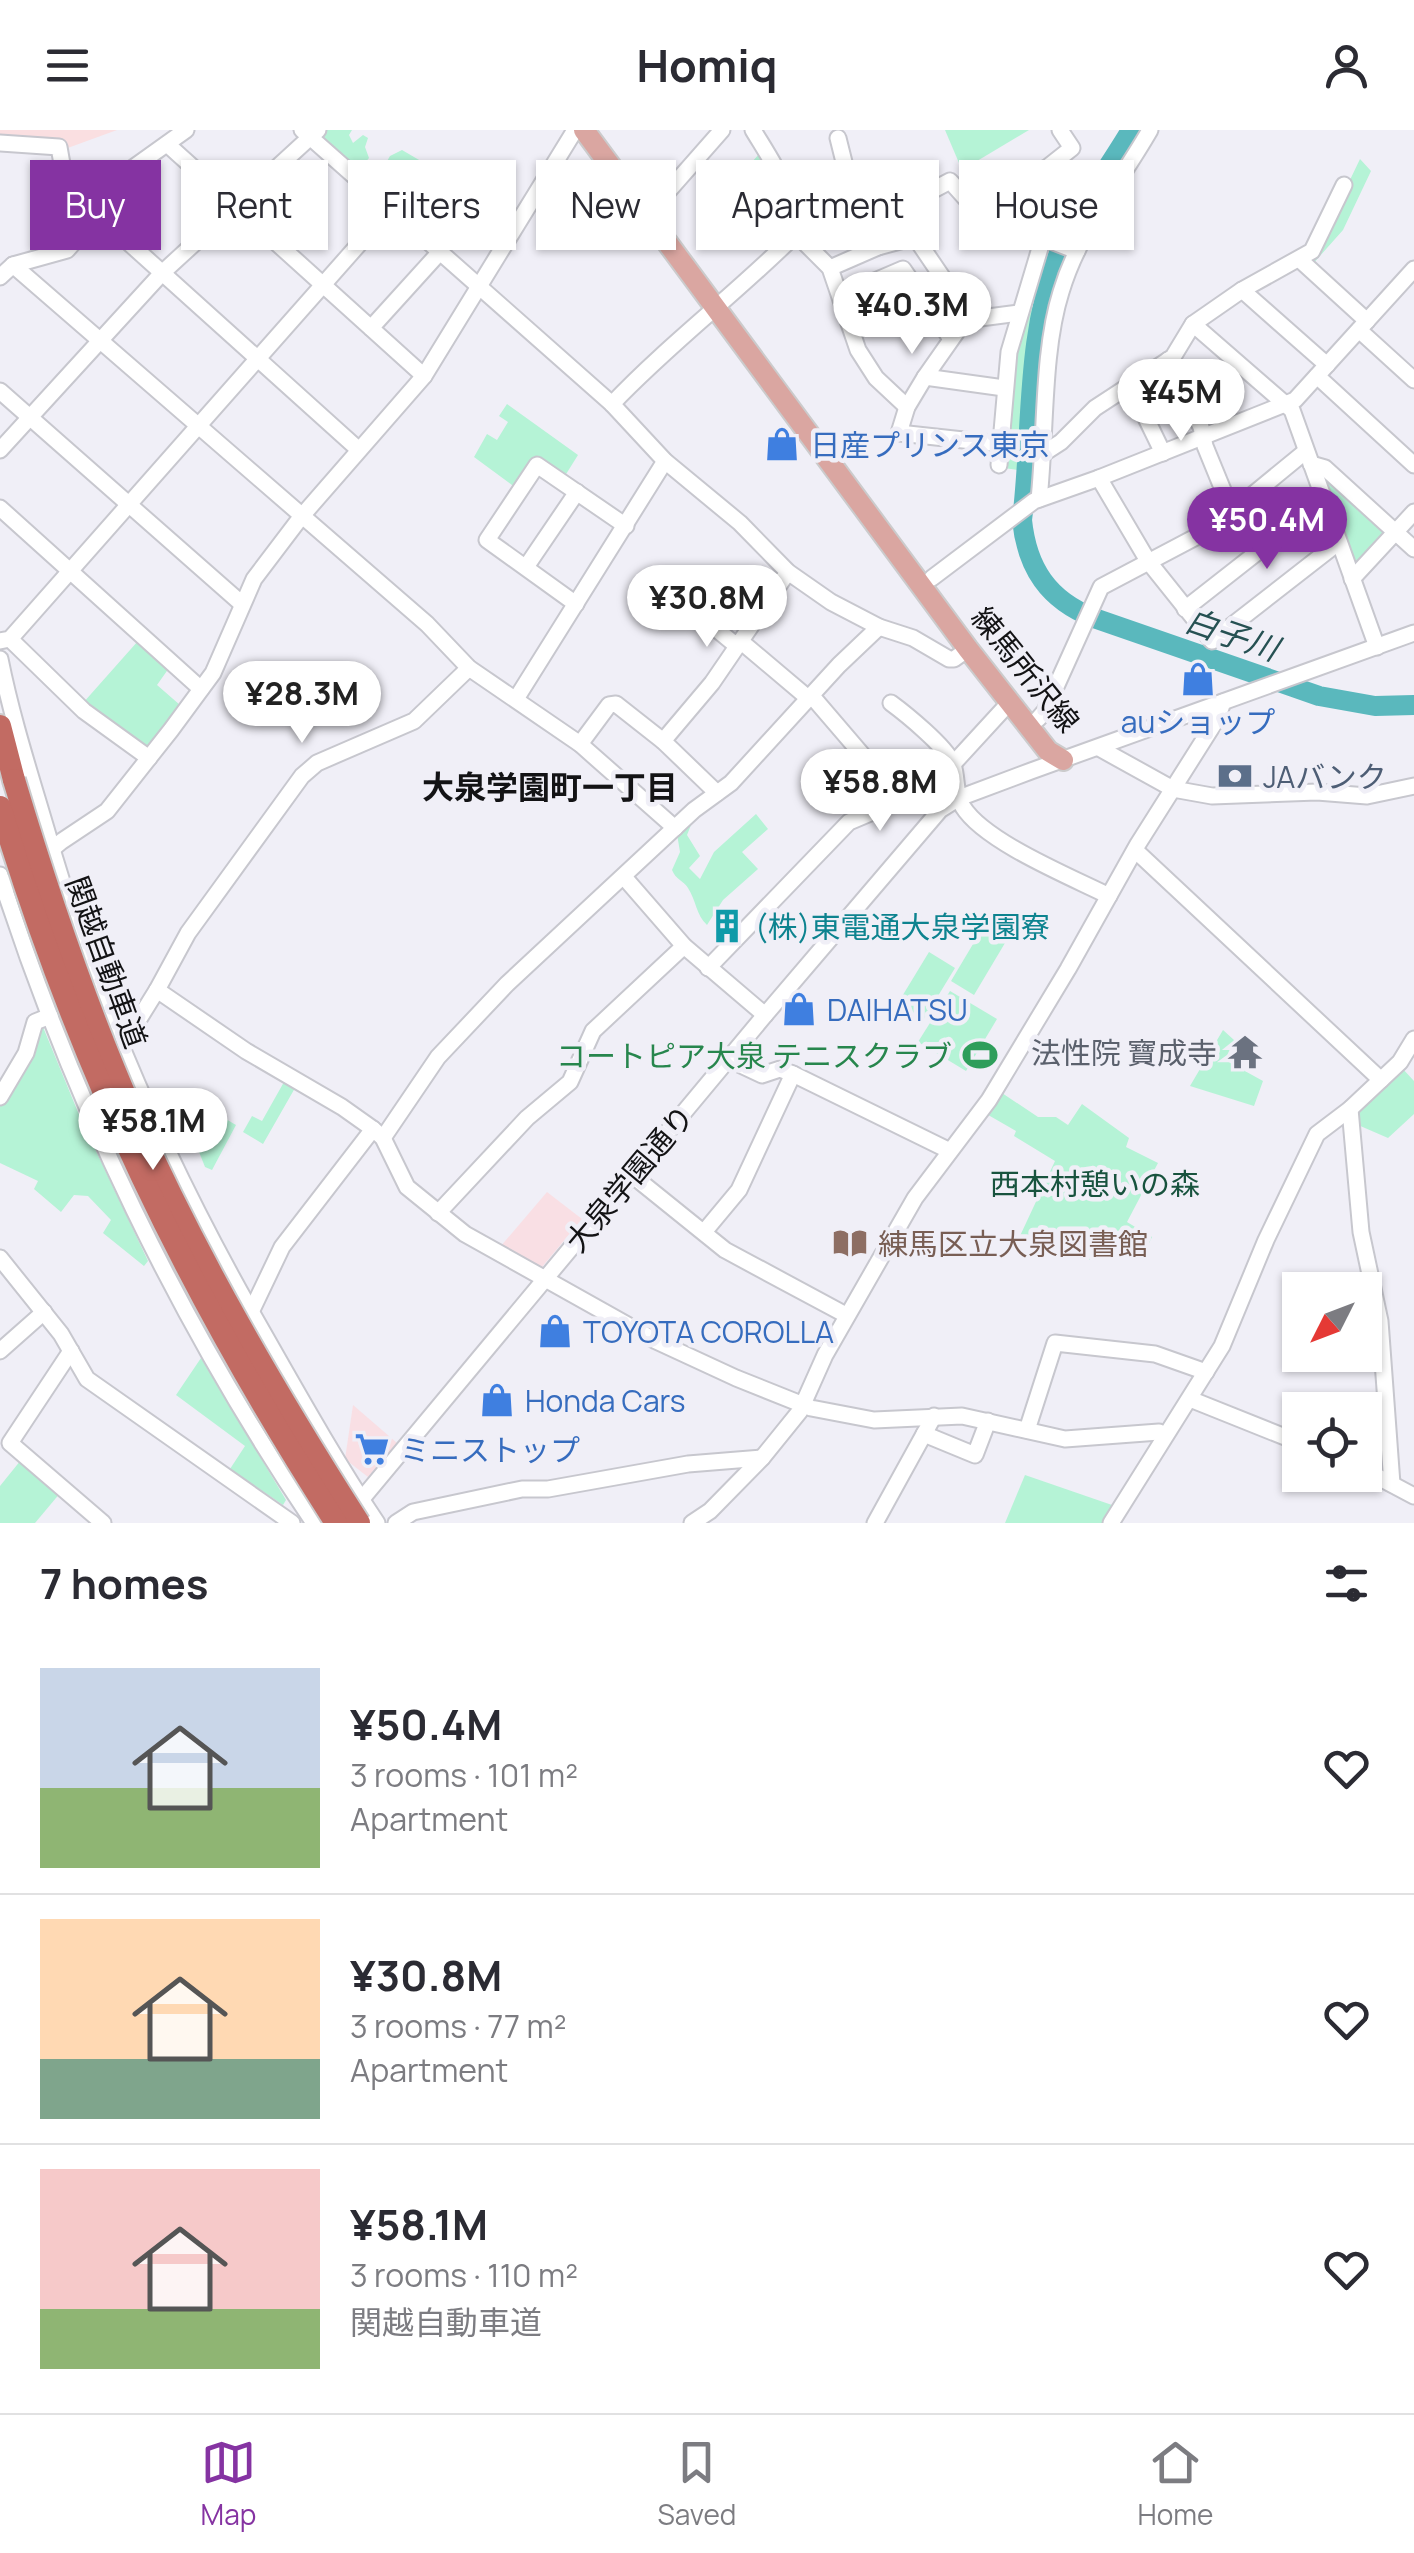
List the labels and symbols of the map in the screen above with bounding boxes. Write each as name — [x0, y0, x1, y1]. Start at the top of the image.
pin: ¥40.3M — [831, 272, 993, 357]
pin: ¥45M — [1122, 359, 1240, 444]
place label: 日産プリンス東京 — [810, 424, 1049, 465]
shop icon: 日産プリンス東京 — [763, 425, 801, 463]
pin: ¥50.4M — [1186, 487, 1348, 572]
pin: ¥30.8M — [626, 565, 788, 650]
street label: 練馬所沢線 — [963, 598, 1089, 740]
water label: 白子川 — [1179, 598, 1287, 671]
shop icon: auショップ — [1179, 660, 1217, 698]
pin: ¥28.3M — [221, 661, 383, 746]
place label: auショップ — [1121, 701, 1275, 742]
pin: ¥58.8M — [799, 749, 961, 834]
place label: JAバンク — [1263, 756, 1387, 797]
bank icon: JAバンク — [1216, 757, 1254, 795]
district label: 大泉学園町一丁目 — [422, 765, 678, 809]
street label: 関越自動車道 — [57, 870, 157, 1054]
place label: (株)東電通大泉学園寮 — [755, 906, 1051, 947]
building icon: (株)東電通大泉学園寮 — [708, 907, 746, 945]
place label: DAIHATSU — [827, 989, 968, 1030]
shop icon: DAIHATSU — [780, 990, 818, 1028]
place label: 法性院 寶成寺 — [1031, 1032, 1217, 1073]
temple icon: 法性院 寶成寺 — [1226, 1033, 1264, 1071]
place label: コートピア大泉 テニスクラブ — [556, 1035, 952, 1076]
sports icon: コートピア大泉 テニスクラブ — [961, 1036, 999, 1074]
pin: ¥58.1M — [72, 1088, 234, 1173]
street label: 大泉学園通り — [555, 1096, 703, 1260]
park label: 西本村憩いの森 — [990, 1163, 1200, 1204]
place label: 練馬区立大泉図書館 — [878, 1223, 1148, 1264]
library icon: 練馬区立大泉図書館 — [831, 1224, 869, 1262]
north arrow — [1282, 1272, 1382, 1372]
place label: TOYOTA COROLLA — [583, 1311, 834, 1352]
shop icon: TOYOTA COROLLA — [536, 1312, 574, 1350]
place label: Honda Cars — [525, 1380, 686, 1421]
shop icon: Honda Cars — [478, 1381, 516, 1419]
place label: ミニストップ — [400, 1429, 580, 1470]
supermarket icon: ミニストップ — [353, 1430, 391, 1468]

